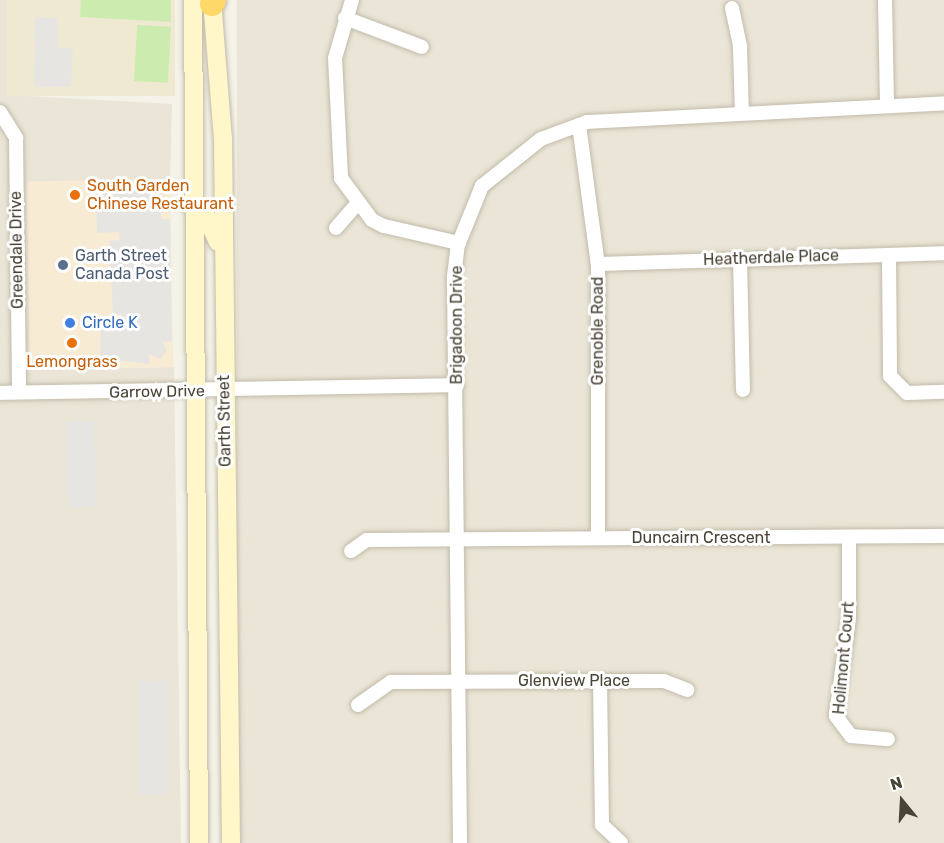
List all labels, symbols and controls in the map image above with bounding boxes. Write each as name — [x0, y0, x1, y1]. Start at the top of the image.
place label: South Garden Chinese Restaurant — [87, 176, 234, 214]
marker: South Garden Chinese Restaurant — [68, 188, 82, 202]
street label: Greendale Drive — [6, 191, 28, 309]
place label: Garth Street Canada Post — [75, 246, 169, 284]
street label: Heatherdale Place — [703, 246, 839, 270]
marker: Garth Street Canada Post — [56, 258, 70, 272]
street label: Brigadoon Drive — [447, 265, 467, 385]
street label: Grenoble Road — [588, 277, 608, 385]
place label: Circle K — [82, 313, 138, 333]
marker: Circle K — [63, 316, 77, 330]
marker: Lemongrass — [65, 336, 79, 350]
place label: Lemongrass — [26, 352, 118, 372]
street label: Garth Street — [215, 375, 235, 467]
street label: Garrow Drive — [109, 382, 205, 402]
street label: Duncairn Crescent — [632, 528, 770, 548]
street label: Holimont Court — [829, 601, 859, 715]
street label: Glenview Place — [518, 671, 630, 691]
north arrow — [872, 771, 932, 831]
text: N — [888, 773, 905, 794]

